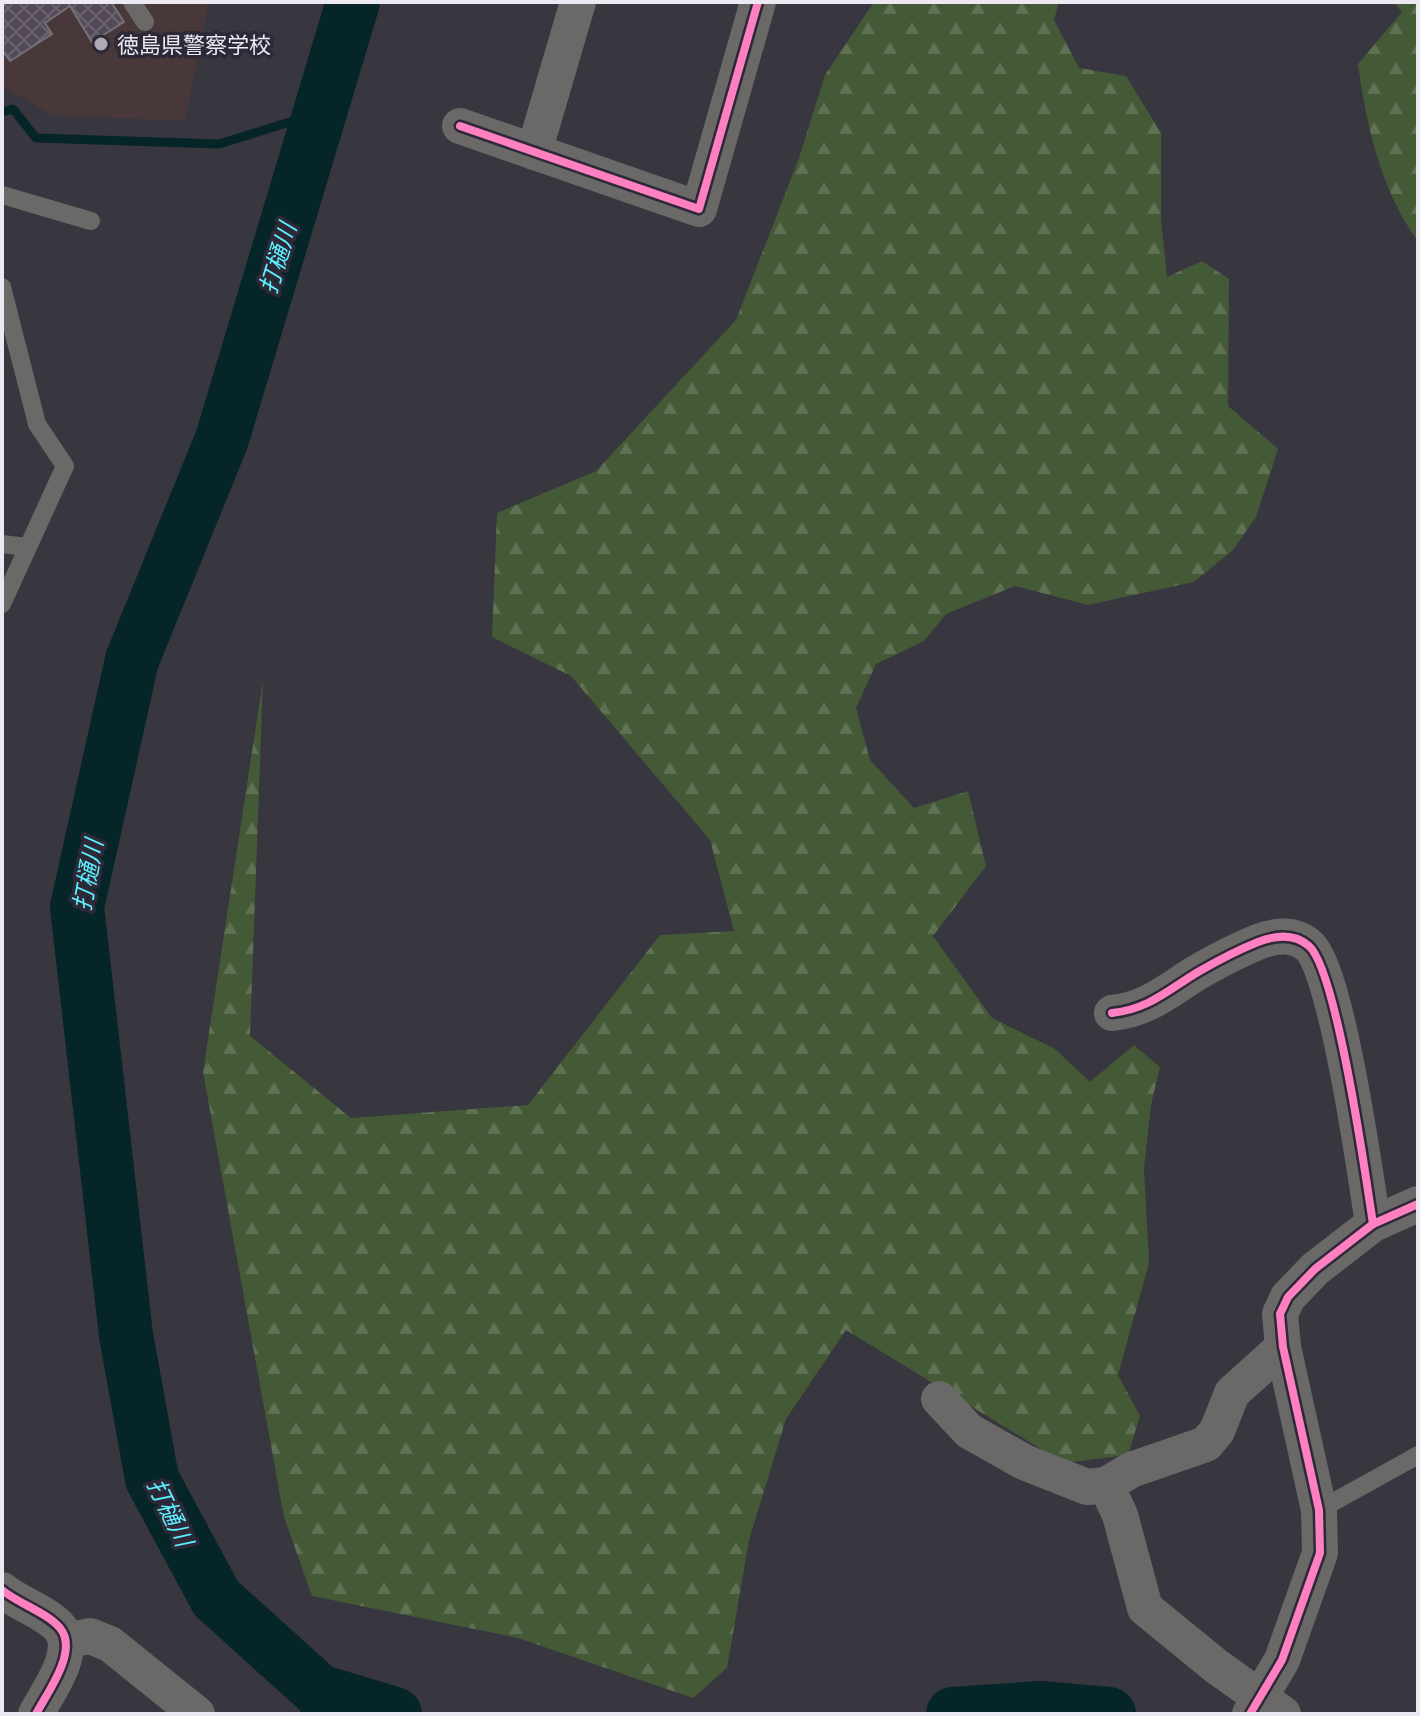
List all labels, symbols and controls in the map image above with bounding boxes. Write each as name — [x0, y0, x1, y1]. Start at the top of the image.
place label: 徳島県警察学校 — [117, 29, 271, 59]
marker: 徳島県警察学校 — [92, 35, 110, 53]
water label: 打樋川 — [251, 216, 304, 297]
water label: 打樋川 — [64, 834, 110, 913]
water label: 打樋川 — [140, 1472, 203, 1554]

